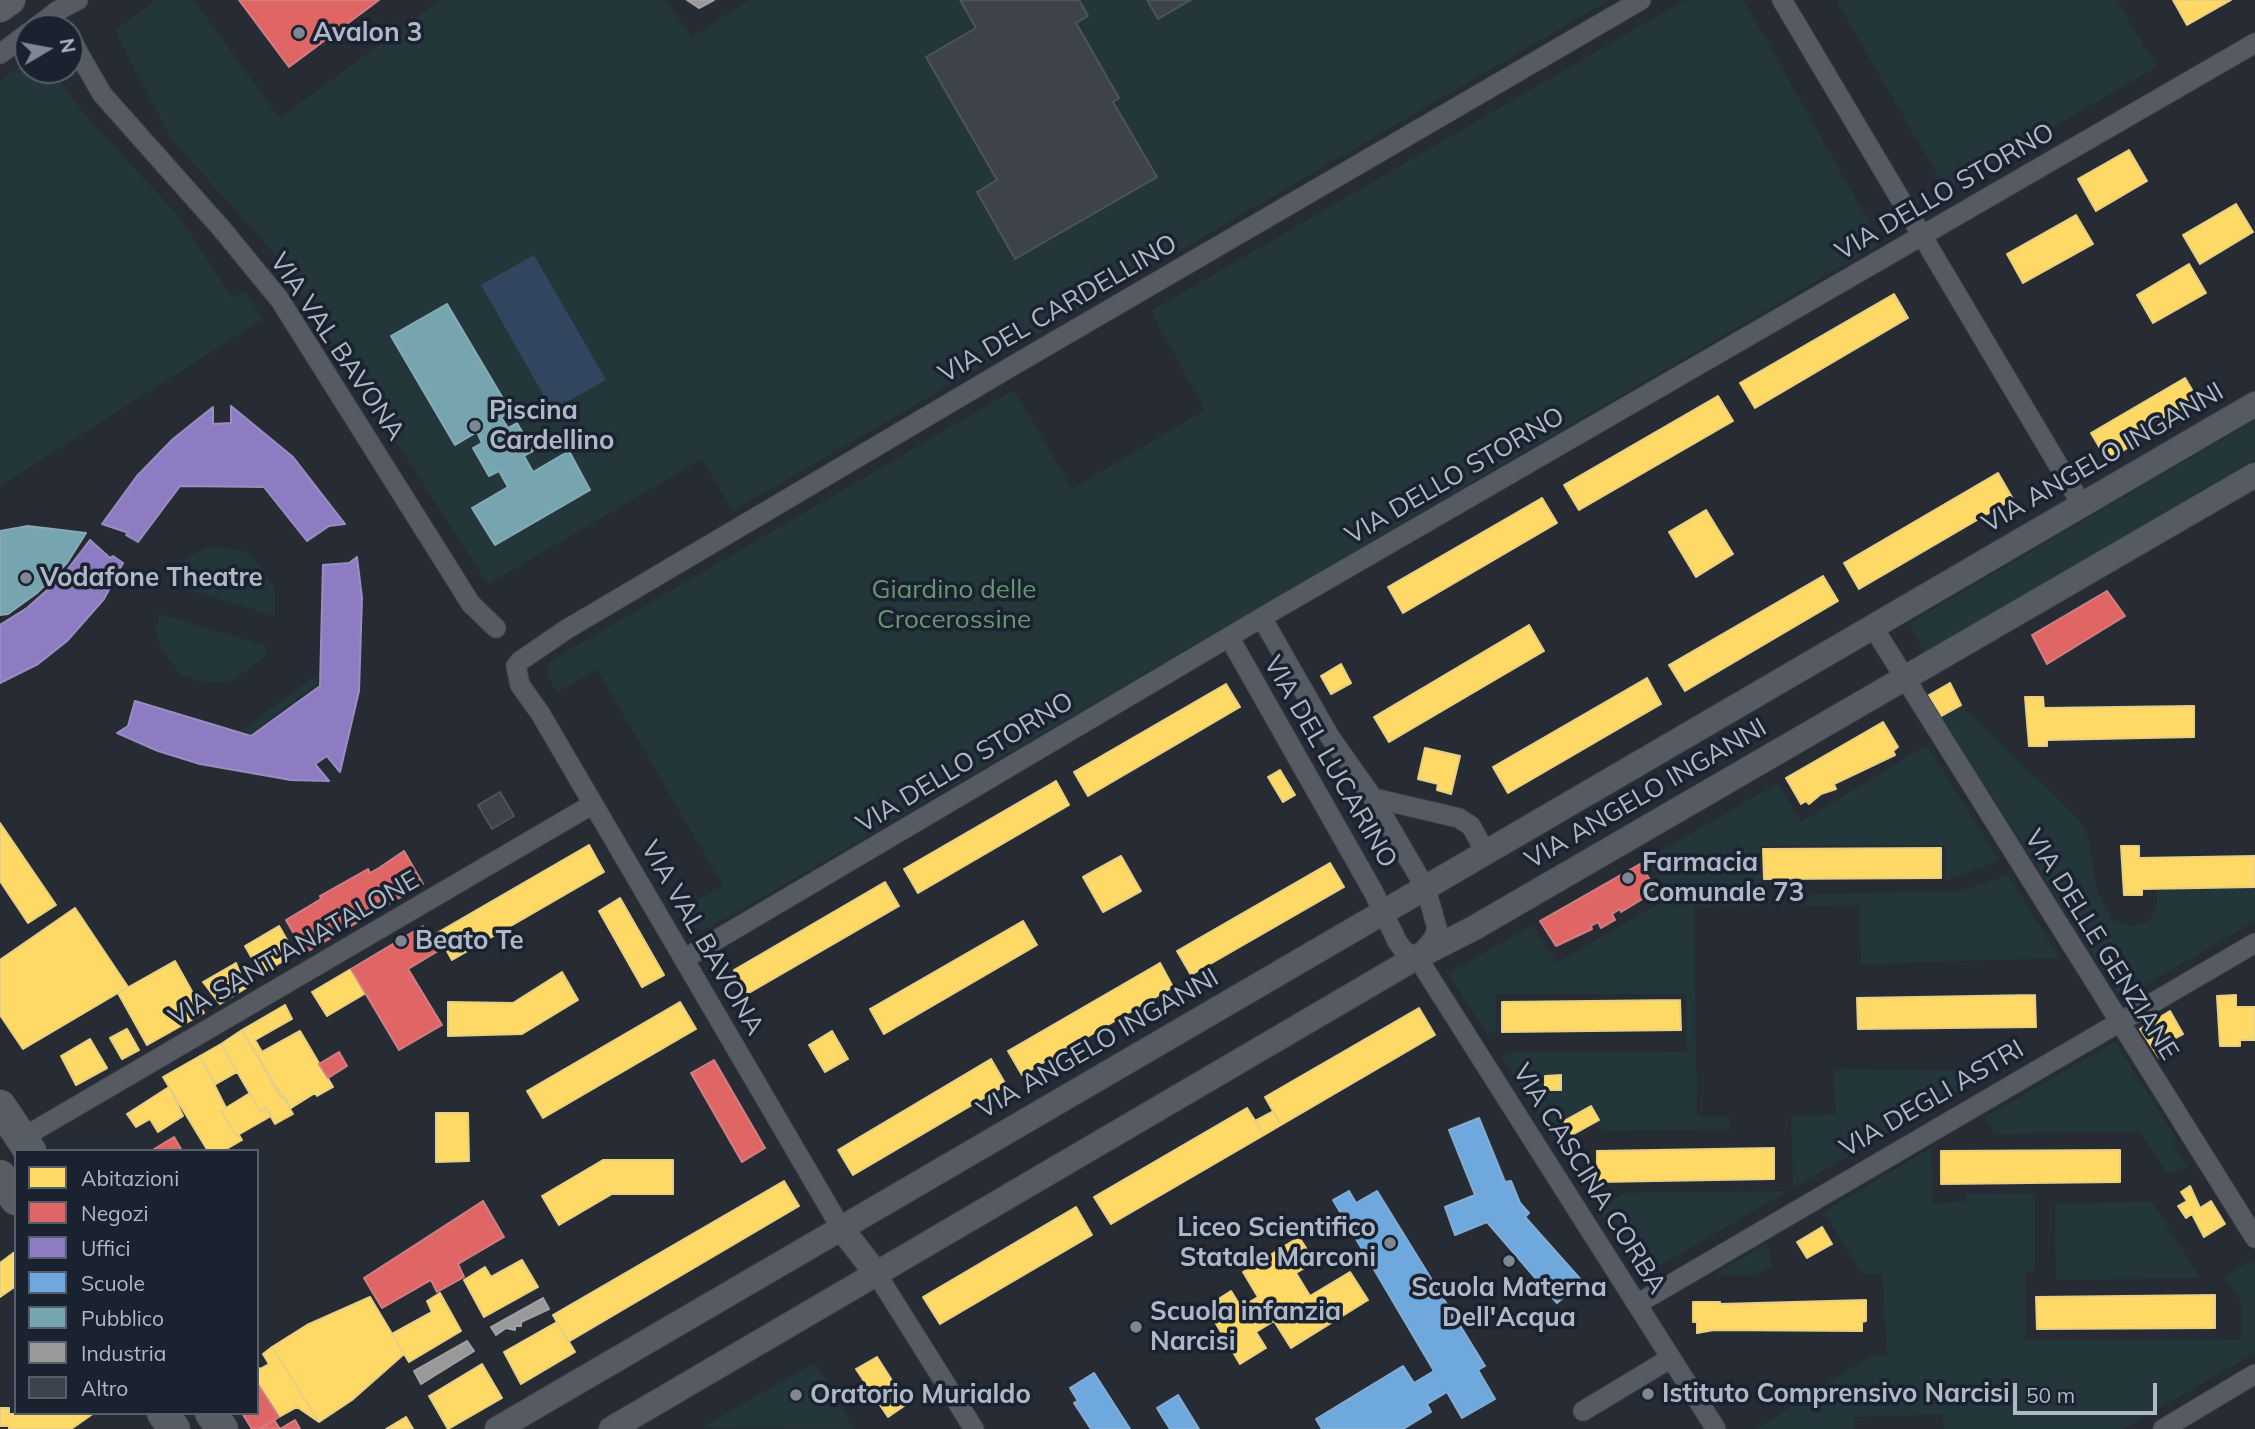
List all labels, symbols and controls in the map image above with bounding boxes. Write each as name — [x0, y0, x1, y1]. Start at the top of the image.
north arrow — [14, 14, 84, 84]
place label: Avalon 3 — [313, 17, 422, 49]
marker: Avalon 3 — [291, 25, 307, 41]
text: N — [55, 37, 81, 55]
street label: VIA DELLO STORNO — [1830, 117, 2060, 267]
street label: VIA DEL CARDELLINO — [933, 228, 1183, 390]
street label: VIA VAL BAVONA — [263, 247, 411, 447]
street label: VIA ANGELO INGANNI — [1977, 376, 2229, 540]
place label: Piscina Cardellino — [489, 395, 614, 457]
street label: VIA DELLO STORNO — [1340, 401, 1570, 551]
marker: Piscina Cardellino — [467, 418, 483, 434]
place label: Vodafone Theatre — [40, 562, 263, 594]
marker: Vodafone Theatre — [18, 570, 34, 586]
park label: Giardino delle Crocerossine — [872, 574, 1036, 636]
street label: VIA DEL LUCARINO — [1257, 650, 1403, 874]
street label: VIA DELLO STORNO — [851, 686, 1079, 840]
street label: VIA ANGELO INGANNI — [1520, 712, 1772, 876]
street label: VIA DELLE GENZIANE — [2017, 824, 2185, 1066]
street label: VIA VAL BAVONA — [634, 835, 770, 1041]
place label: Farmacia Comunale 73 — [1642, 847, 1804, 908]
street label: VIA SANT'ANATALONE — [163, 865, 425, 1033]
marker: Farmacia Comunale 73 — [1620, 870, 1636, 886]
place label: Beato Te — [415, 925, 524, 957]
marker: Beato Te — [393, 933, 409, 949]
street label: VIA ANGELO INGANNI — [972, 962, 1224, 1126]
street label: VIA DEGLI ASTRI — [1834, 1034, 2030, 1164]
street label: VIA CASCINA CORBA — [1506, 1058, 1672, 1300]
legend — [14, 1149, 259, 1415]
text: Abitazioni — [81, 1165, 179, 1191]
text: Negozi — [81, 1200, 149, 1226]
place label: Liceo Scientifico Statale Marconi — [1177, 1212, 1376, 1274]
text: Uffici — [81, 1235, 131, 1261]
marker: Liceo Scientifico Statale Marconi — [1382, 1235, 1398, 1251]
marker: Scuola Materna Dell'Acqua — [1501, 1253, 1517, 1269]
text: Scuole — [81, 1270, 145, 1296]
place label: Scuola Materna Dell'Acqua — [1411, 1272, 1607, 1334]
place label: Scuola infanzia Narcisi — [1150, 1296, 1341, 1358]
text: Pubblico — [81, 1305, 164, 1331]
marker: Scuola infanzia Narcisi — [1128, 1319, 1144, 1335]
text: Industria — [81, 1340, 166, 1366]
scale bar — [2017, 1370, 2160, 1414]
text: Altro — [81, 1375, 128, 1401]
place label: Istituto Comprensivo Narcisi — [1662, 1378, 2010, 1410]
place label: Oratorio Murialdo — [810, 1379, 1031, 1411]
text: 50 m — [2026, 1382, 2075, 1408]
marker: Istituto Comprensivo Narcisi — [1640, 1386, 1656, 1402]
marker: Oratorio Murialdo — [788, 1387, 804, 1403]

